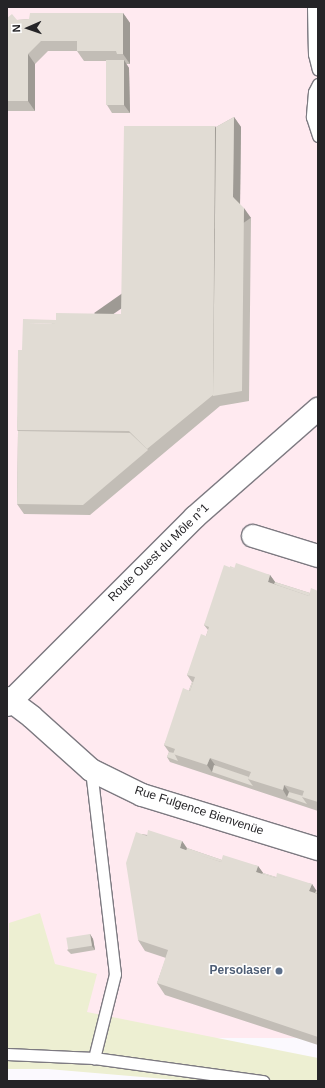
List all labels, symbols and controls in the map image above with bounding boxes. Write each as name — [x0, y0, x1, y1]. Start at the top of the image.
north arrow — [8, 8, 48, 48]
text: N — [10, 24, 22, 33]
street label: Route Ouest du Môle n°1 — [105, 501, 213, 605]
street label: Rue Fulgence Bienvenüe — [133, 783, 265, 839]
place label: Persolaser — [210, 964, 271, 978]
marker: Persolaser — [274, 966, 284, 976]

